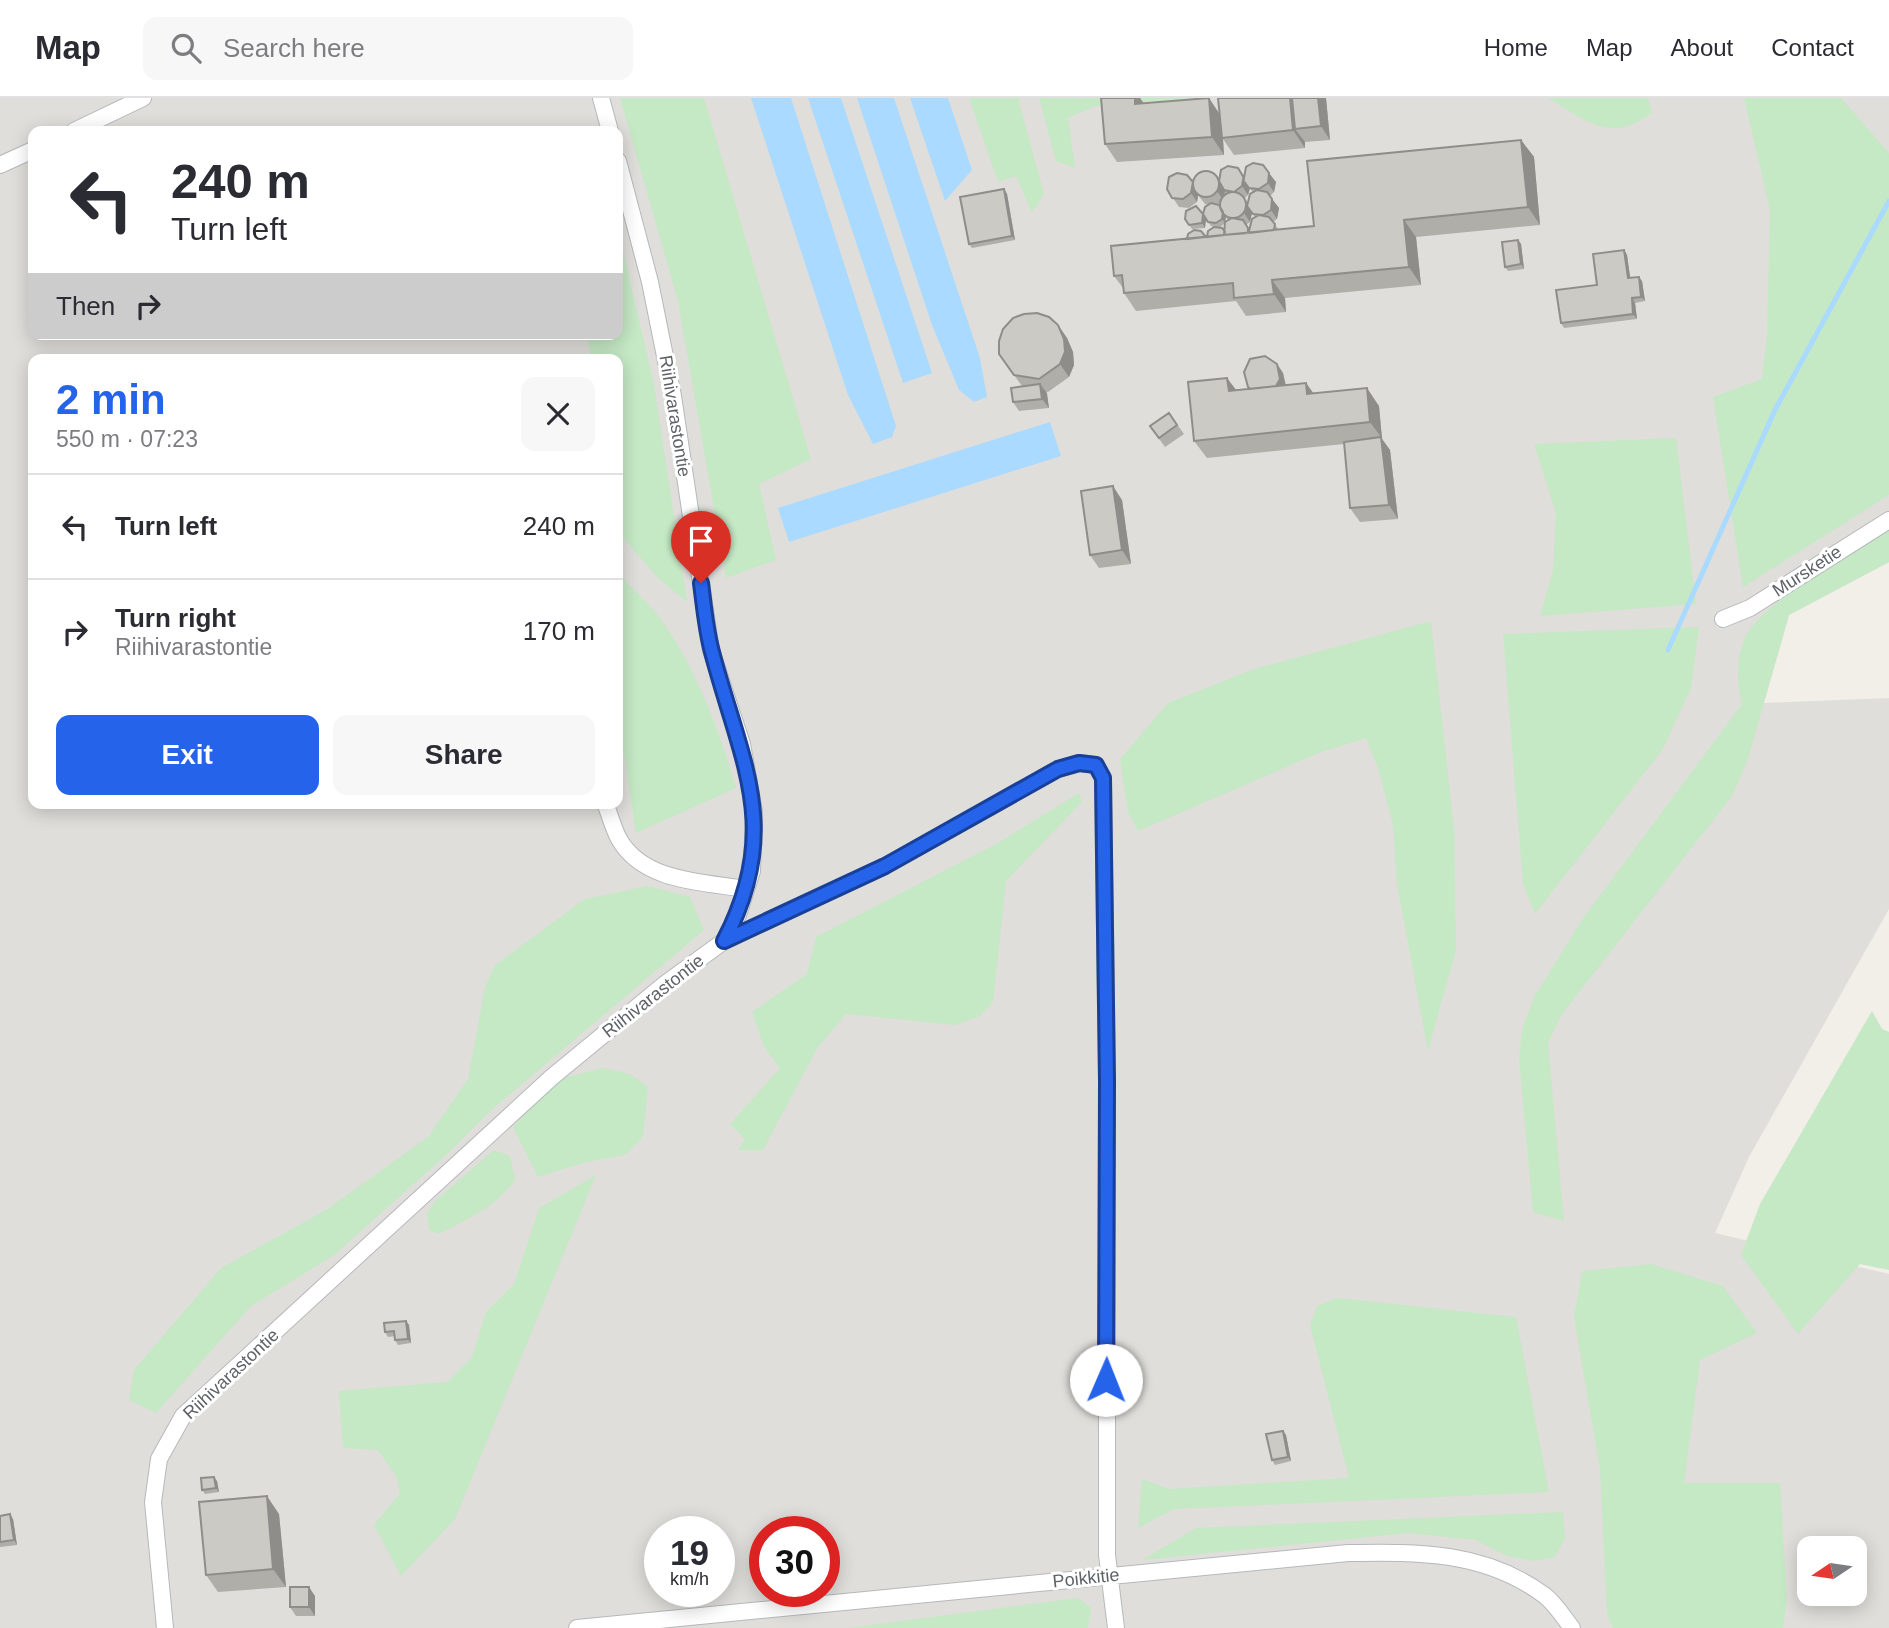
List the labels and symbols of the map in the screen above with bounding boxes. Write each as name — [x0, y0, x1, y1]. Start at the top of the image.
street label: Riihivarastontie — [655, 354, 695, 478]
pin — [671, 511, 731, 583]
street label: Mursketie — [1769, 541, 1845, 601]
street label: Riihivarastontie — [598, 950, 708, 1042]
street label: Riihivarastontie — [179, 1325, 283, 1423]
position arrow — [1069, 1343, 1143, 1417]
speed limit sign: 30 — [749, 1516, 840, 1607]
north arrow — [1797, 1536, 1867, 1606]
street label: Poikkitie — [1052, 1565, 1120, 1591]

